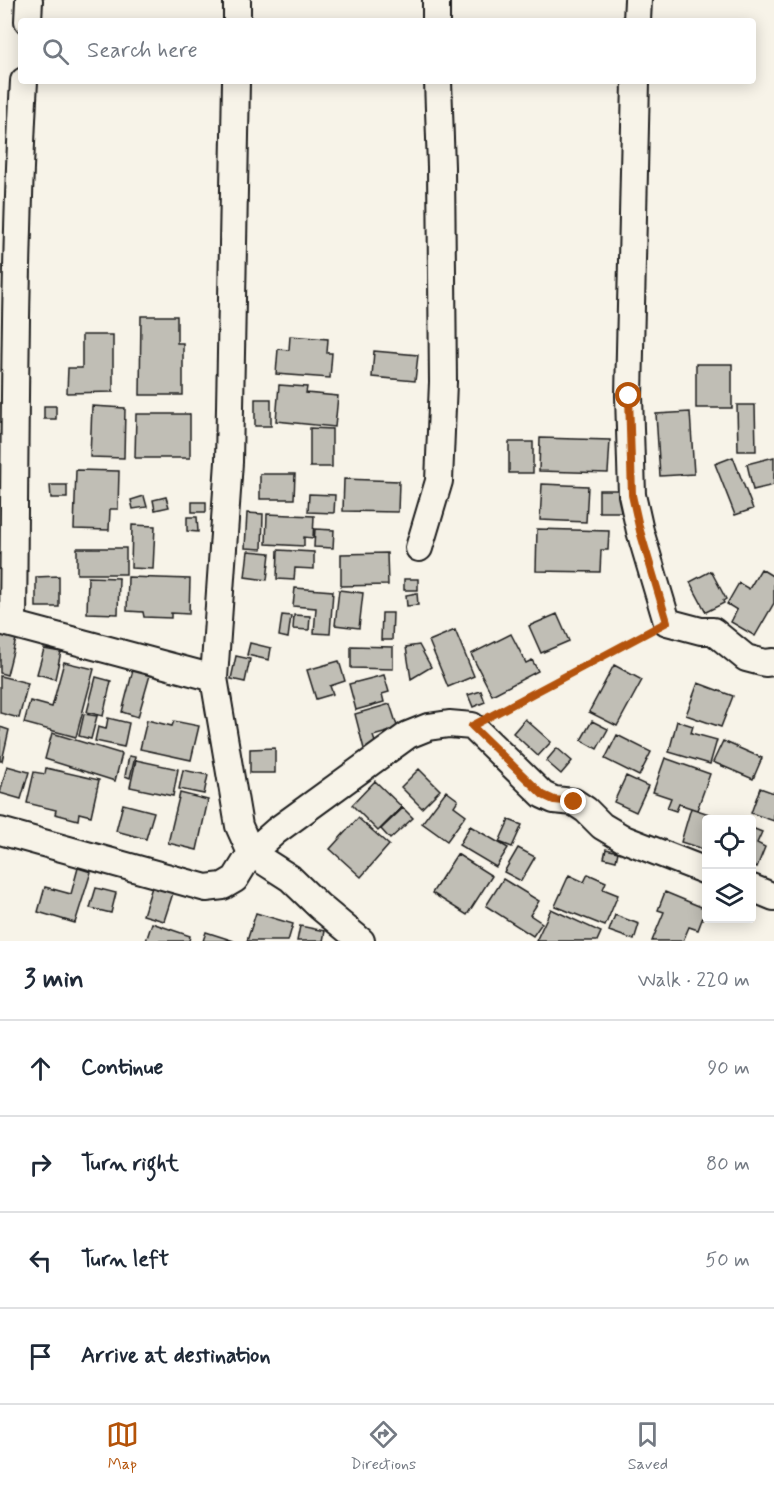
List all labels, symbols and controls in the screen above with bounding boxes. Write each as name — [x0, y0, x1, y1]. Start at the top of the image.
search box — [18, 18, 756, 84]
icon: search — [39, 35, 72, 68]
text: Search here — [87, 37, 198, 65]
route start — [615, 382, 641, 408]
route end — [560, 788, 586, 814]
map controls — [702, 815, 756, 923]
button: locate — [702, 815, 756, 869]
button: layers — [702, 869, 756, 923]
text: 3 min — [24, 963, 84, 997]
text: Walk · 220 m — [638, 967, 750, 994]
icon: ahead — [24, 1052, 57, 1085]
text: Continue — [81, 1054, 163, 1082]
text: 90 m — [707, 1055, 750, 1082]
icon: right — [24, 1148, 57, 1181]
text: Turn right — [81, 1150, 179, 1178]
text: 80 m — [706, 1151, 750, 1178]
icon: left — [24, 1244, 57, 1277]
text: Turn left — [81, 1246, 169, 1274]
text: 50 m — [705, 1247, 750, 1274]
icon: arrive — [24, 1340, 57, 1373]
text: Arrive at destination — [81, 1342, 271, 1370]
tab: Map — [106, 1418, 139, 1475]
tab: Directions — [350, 1418, 416, 1475]
tab: Saved — [628, 1418, 668, 1475]

